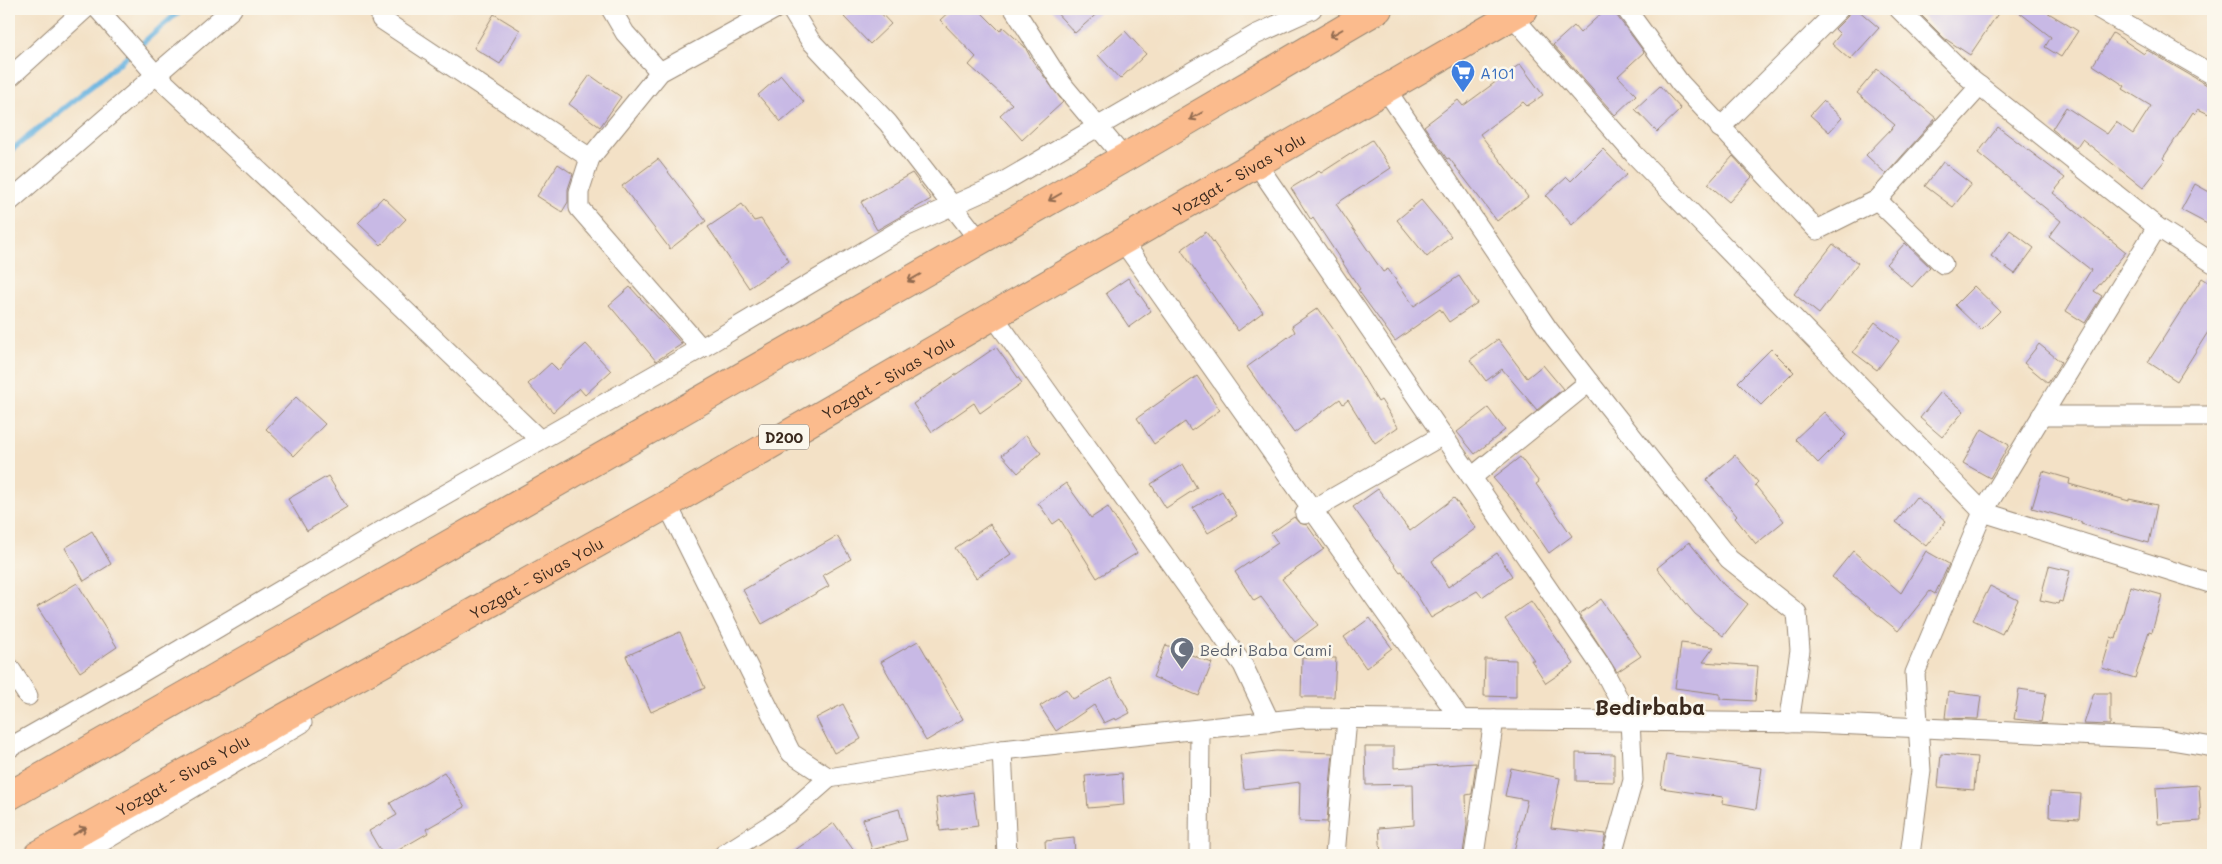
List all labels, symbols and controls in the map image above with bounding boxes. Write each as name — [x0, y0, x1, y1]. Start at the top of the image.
one-way arrow — [1330, 29, 1344, 39]
supermarket icon: A101 — [1450, 59, 1476, 93]
place label: A101 — [1480, 62, 1515, 83]
one-way arrow — [1190, 111, 1204, 121]
street label: Yozgat - Sivas Yolu — [1168, 127, 1309, 221]
one-way arrow — [1049, 192, 1063, 202]
one-way arrow — [908, 273, 922, 283]
street label: Yozgat - Sivas Yolu — [817, 330, 958, 423]
road number: D200 — [759, 424, 809, 450]
street label: Yozgat - Sivas Yolu — [465, 532, 607, 623]
mosque icon: Bedri Baba Cami — [1169, 636, 1195, 670]
place label: Bedri Baba Cami — [1200, 639, 1332, 660]
district label: Bedirbaba — [1595, 693, 1705, 720]
street label: Yozgat - Sivas Yolu — [111, 729, 253, 820]
one-way arrow — [73, 826, 87, 836]

